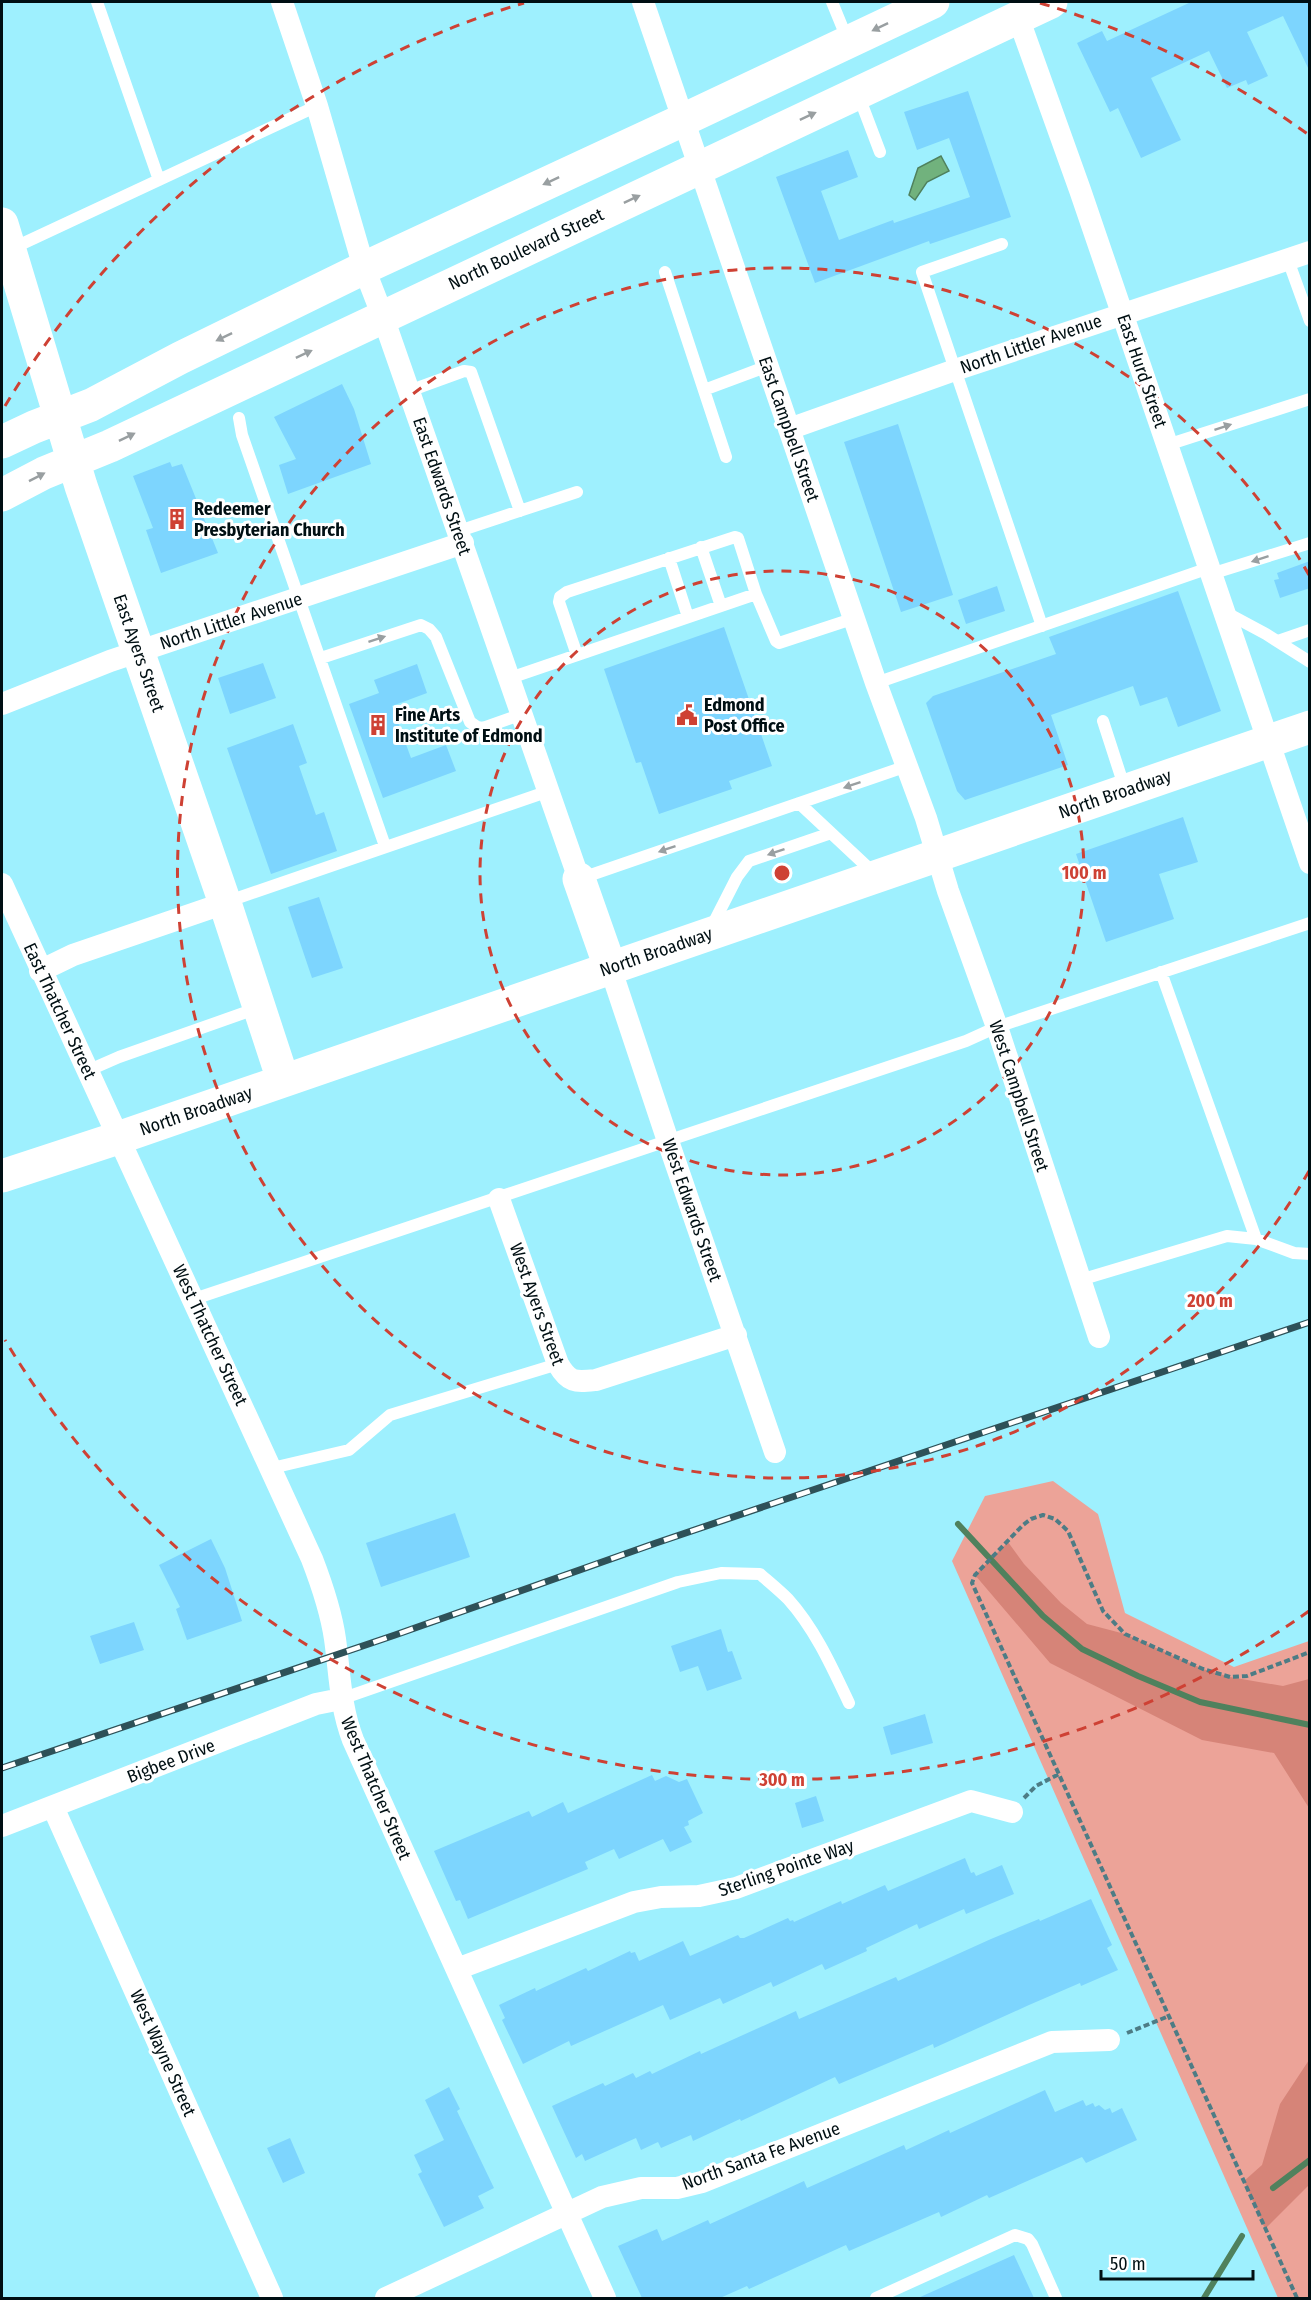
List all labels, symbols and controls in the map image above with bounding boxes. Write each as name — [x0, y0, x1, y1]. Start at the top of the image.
one-way arrow — [871, 22, 888, 31]
one-way arrow — [800, 111, 817, 120]
one-way arrow — [543, 177, 560, 186]
one-way arrow — [623, 194, 640, 203]
street label: North Boulevard Street — [445, 203, 607, 295]
street label: North Littler Avenue — [957, 309, 1105, 379]
street label: East Hurd Street — [1112, 311, 1172, 431]
one-way arrow — [215, 332, 232, 342]
one-way arrow — [295, 349, 312, 358]
street label: East Campbell Street — [754, 353, 824, 505]
street label: East Edwards Street — [408, 414, 476, 558]
one-way arrow — [1214, 422, 1232, 431]
one-way arrow — [119, 433, 136, 442]
one-way arrow — [28, 472, 46, 482]
place label: Redeemer Presbyterian Church — [194, 498, 345, 541]
building icon: Redeemer Presbyterian Church — [165, 507, 189, 531]
one-way arrow — [1251, 555, 1269, 564]
street label: North Littler Avenue — [157, 588, 305, 654]
street label: East Ayers Street — [109, 591, 169, 715]
one-way arrow — [368, 634, 386, 644]
place label: Edmond Post Office — [704, 694, 785, 737]
public building icon: Edmond Post Office — [675, 703, 699, 727]
place label: Fine Arts Institute of Edmond — [395, 704, 543, 747]
building icon: Fine Arts Institute of Edmond — [366, 713, 390, 737]
street label: North Broadway — [1056, 764, 1174, 824]
one-way arrow — [843, 780, 861, 790]
one-way arrow — [658, 844, 676, 854]
one-way arrow — [767, 848, 785, 857]
text: 100 m — [1062, 862, 1106, 884]
centre of rings — [772, 863, 792, 883]
street label: North Broadway — [597, 922, 715, 982]
street label: East Thatcher Street — [19, 939, 101, 1083]
street label: West Campbell Street — [984, 1018, 1054, 1174]
street label: North Broadway — [137, 1081, 255, 1141]
street label: West Edwards Street — [657, 1136, 727, 1284]
street label: West Ayers Street — [505, 1240, 569, 1368]
street label: West Thatcher Street — [168, 1261, 252, 1409]
text: 200 m — [1186, 1290, 1233, 1312]
street label: West Thatcher Street — [336, 1713, 416, 1863]
street label: Bigbee Drive — [124, 1734, 218, 1788]
text: 300 m — [758, 1769, 805, 1791]
street label: Sterling Pointe Way — [715, 1835, 857, 1901]
street label: West Wayne Street — [125, 1986, 201, 2120]
street label: North Santa Fe Avenue — [679, 2117, 843, 2195]
scale bar — [1101, 2243, 1252, 2281]
text: 50 m — [1110, 2253, 1146, 2275]

